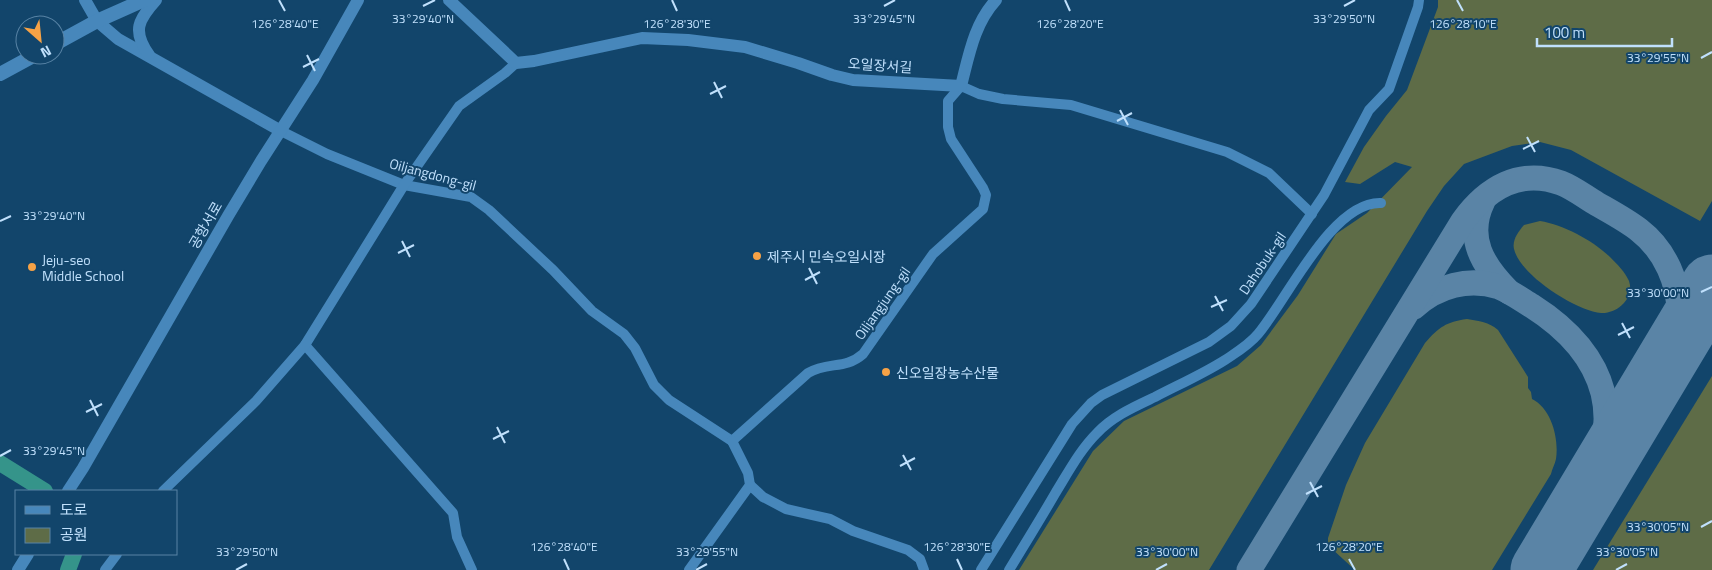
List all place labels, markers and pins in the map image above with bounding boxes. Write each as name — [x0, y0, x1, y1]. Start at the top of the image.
place label: 제주시 민속오일시장 — [767, 246, 886, 267]
place label: Jeju-seo Middle School — [42, 249, 124, 286]
marker: 제주시 민속오일시장 — [751, 250, 763, 262]
marker: Jeju-seo Middle School — [26, 261, 38, 273]
place label: 신오일장농수산물 — [896, 362, 999, 383]
marker: 신오일장농수산물 — [880, 366, 892, 378]

